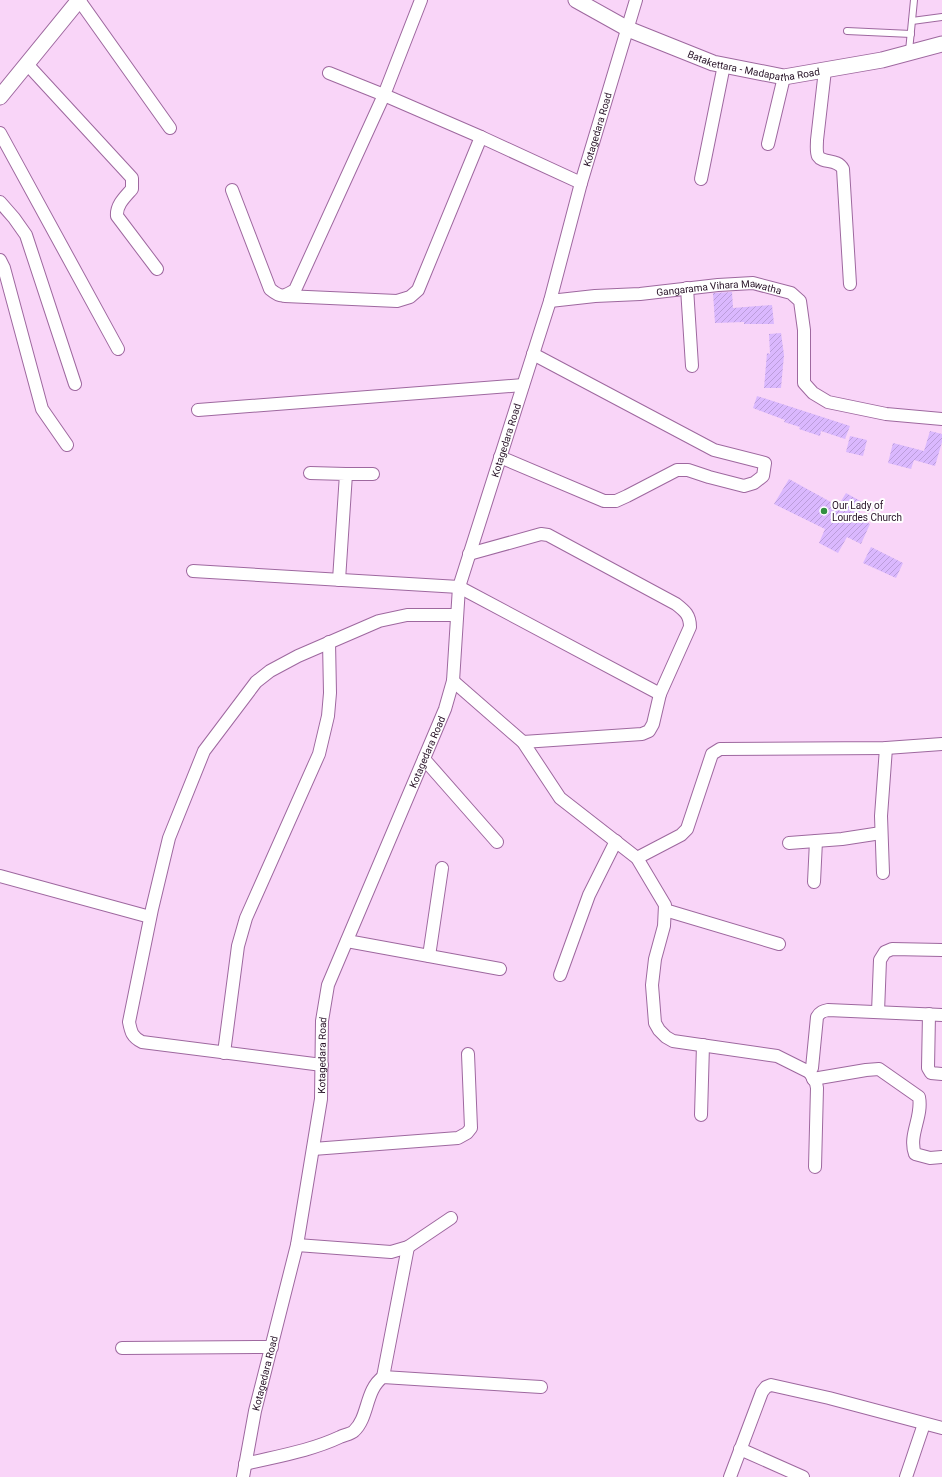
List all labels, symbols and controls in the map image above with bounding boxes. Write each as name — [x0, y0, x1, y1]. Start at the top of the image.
street label: Batakettara - Madapatha Road — [686, 48, 821, 83]
street label: Kotagedara Road — [581, 91, 614, 168]
street label: Gangarama Vihara Mawatha — [656, 278, 783, 298]
street label: Kotagedara Road — [489, 402, 523, 478]
place label: Our Lady of Lourdes Church — [832, 500, 902, 523]
marker: Our Lady of Lourdes Church — [819, 506, 829, 516]
street label: Kotagedara Road — [407, 715, 447, 790]
street label: Kotagedara Road — [316, 1016, 329, 1094]
street label: Kotagedara Road — [250, 1335, 280, 1412]

